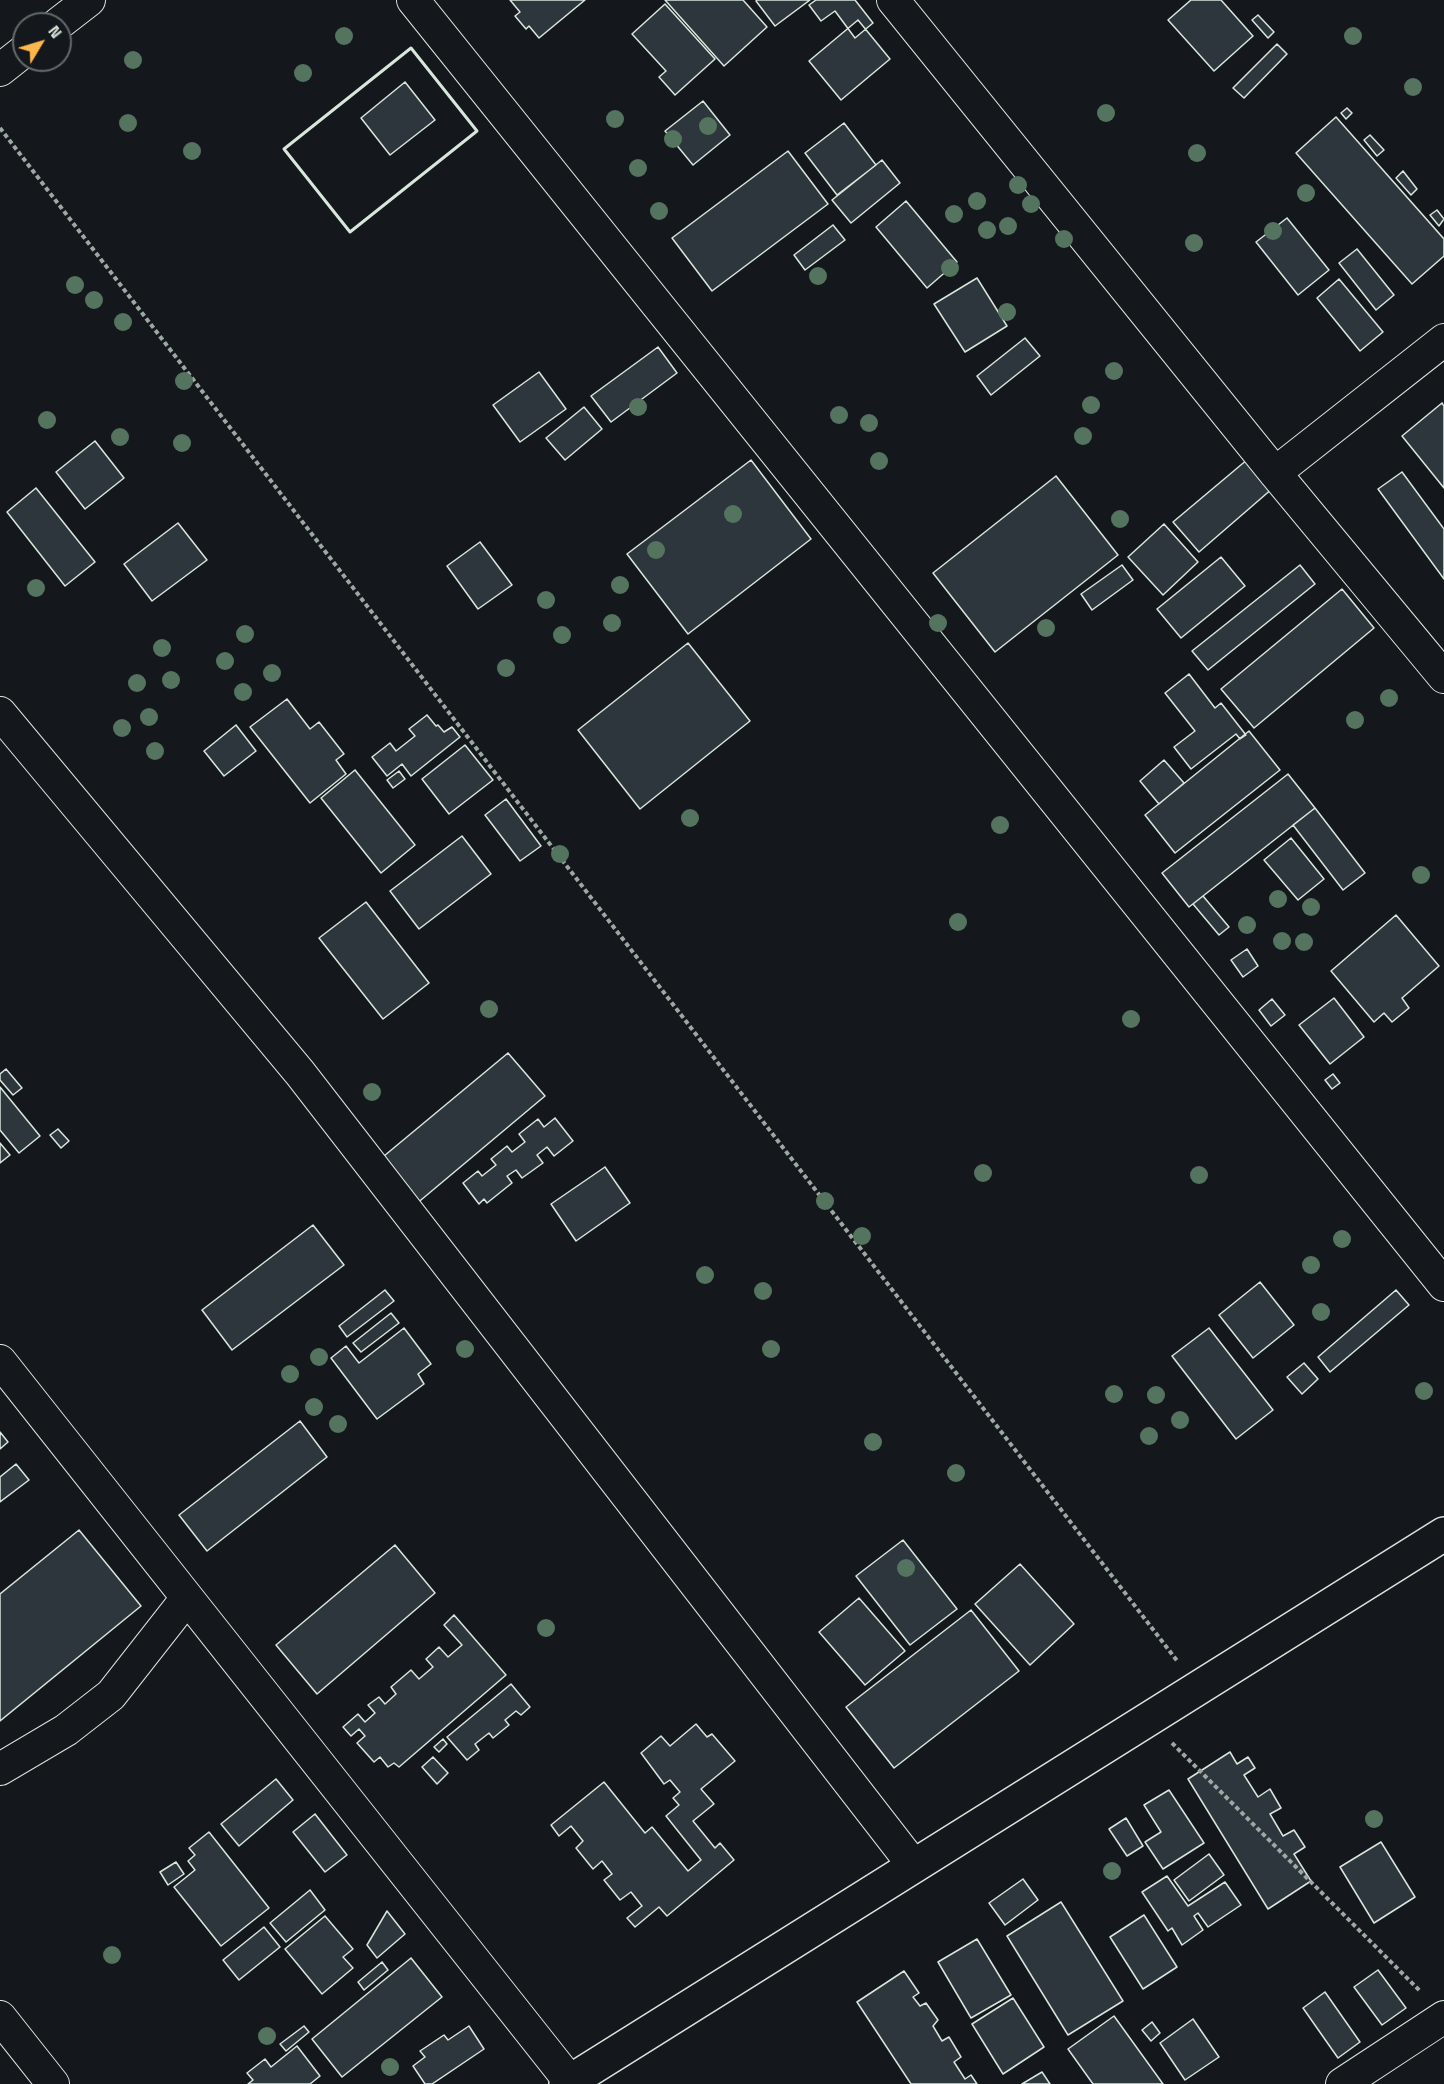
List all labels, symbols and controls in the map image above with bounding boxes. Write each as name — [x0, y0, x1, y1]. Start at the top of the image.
north arrow — [12, 12, 72, 72]
text: N — [43, 21, 67, 43]

